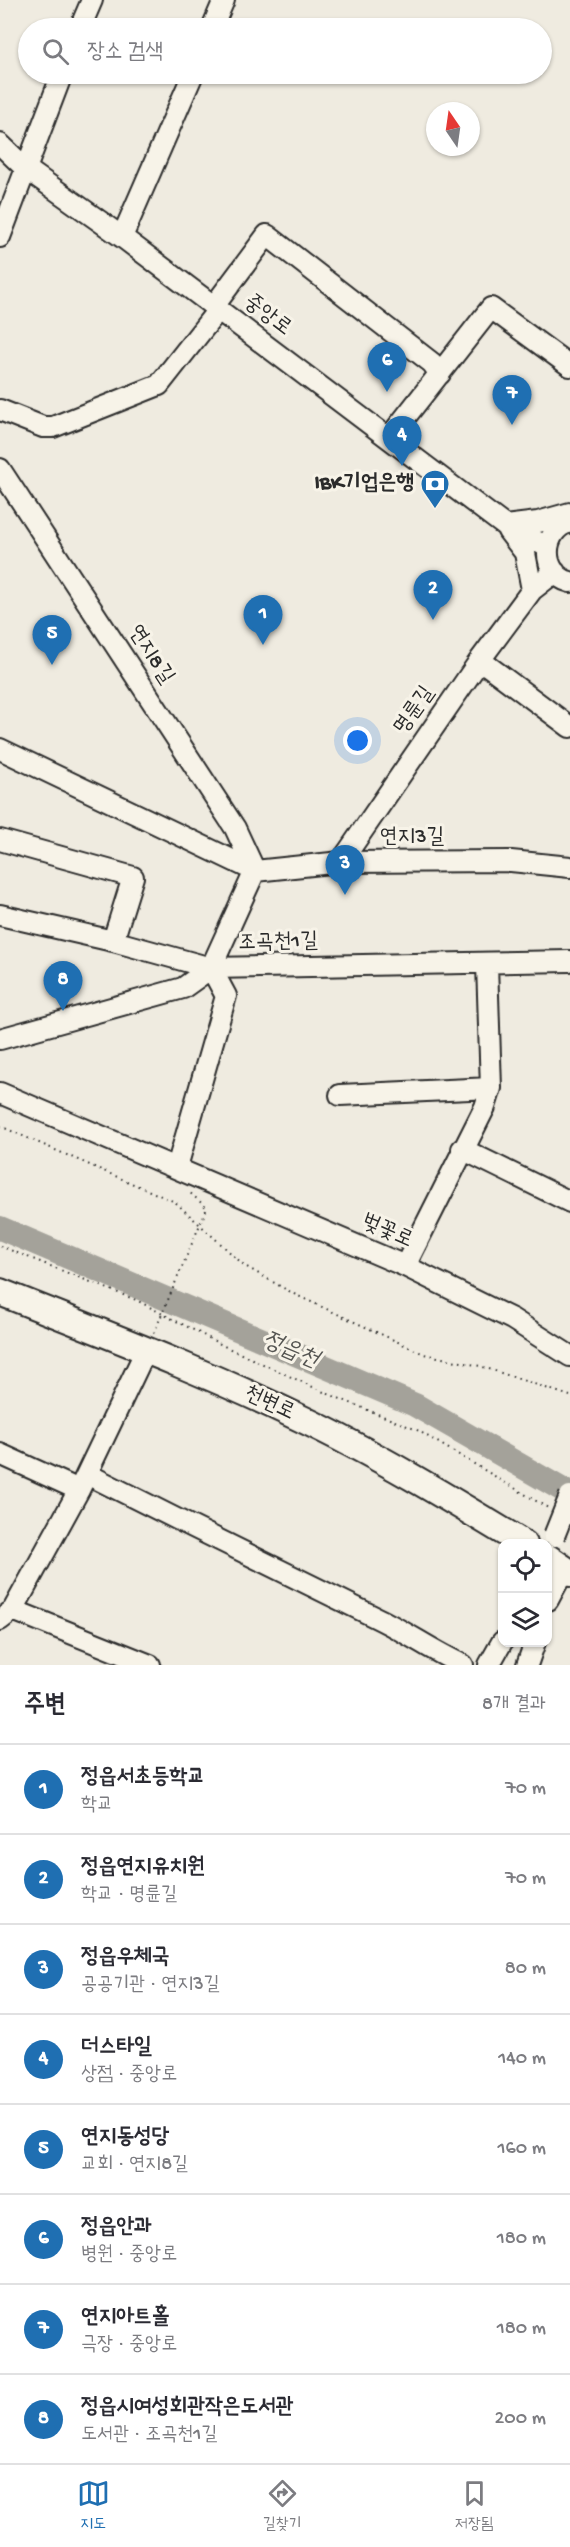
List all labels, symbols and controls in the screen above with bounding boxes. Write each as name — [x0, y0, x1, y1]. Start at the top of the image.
search box — [18, 18, 552, 84]
icon: search — [39, 35, 72, 68]
text: 장소 검색 — [87, 40, 163, 66]
north arrow — [426, 102, 480, 156]
street label: 중앙로 — [238, 290, 296, 342]
pin: 6 — [368, 342, 406, 392]
pin: 7 — [492, 376, 532, 425]
pin: 4 — [382, 416, 422, 466]
bank icon: IBK기업은행 — [419, 468, 451, 510]
place label: IBK기업은행 — [315, 471, 414, 497]
pin: 2 — [414, 570, 452, 620]
pin: 1 — [244, 596, 282, 645]
pin: 5 — [32, 616, 72, 665]
street label: 연지8길 — [121, 621, 179, 690]
street label: 명륜길 — [389, 682, 441, 740]
your location — [343, 726, 372, 755]
street label: 연지3길 — [380, 825, 445, 851]
pin: 3 — [326, 846, 364, 895]
street label: 조곡천1길 — [238, 929, 318, 957]
pin: 8 — [44, 962, 82, 1011]
street label: 벚꽃로 — [357, 1209, 417, 1255]
water label: 정읍천 — [258, 1326, 325, 1377]
street label: 천변로 — [239, 1381, 299, 1427]
map controls — [498, 1539, 552, 1647]
button: locate — [498, 1539, 552, 1593]
button: layers — [498, 1593, 552, 1647]
text: 주변 — [24, 1691, 66, 1722]
text: 8개 결과 — [482, 1694, 546, 1717]
text: 정읍서초등학교 — [81, 1765, 205, 1791]
text: 1 — [39, 1778, 48, 1801]
text: 70 m — [505, 1778, 546, 1801]
text: 학교 — [81, 1794, 113, 1817]
text: 정읍연지유치원 — [81, 1855, 205, 1881]
text: 2 — [39, 1868, 48, 1891]
text: 70 m — [505, 1868, 546, 1891]
text: 학교 · 명륜길 — [81, 1884, 177, 1907]
text: 정읍우체국 — [81, 1945, 170, 1971]
text: 3 — [38, 1958, 49, 1981]
text: 80 m — [505, 1958, 546, 1981]
text: 공공기관 · 연지3길 — [81, 1974, 220, 1997]
text: 더스타일 — [81, 2035, 152, 2061]
text: 4 — [39, 2048, 48, 2071]
text: 140 m — [498, 2048, 546, 2071]
text: 상점 · 중앙로 — [81, 2064, 177, 2087]
text: 연지동성당 — [81, 2125, 170, 2151]
text: 5 — [38, 2138, 49, 2161]
text: 160 m — [497, 2138, 546, 2161]
text: 교회 · 연지8길 — [81, 2154, 188, 2177]
text: 정읍안과 — [81, 2215, 152, 2241]
text: 6 — [38, 2228, 49, 2251]
text: 180 m — [497, 2228, 546, 2251]
text: 병원 · 중앙로 — [81, 2244, 177, 2267]
text: 연지아트홀 — [81, 2305, 170, 2331]
text: 7 — [38, 2318, 49, 2341]
text: 180 m — [497, 2318, 546, 2341]
text: 극장 · 중앙로 — [81, 2334, 177, 2357]
text: 정읍시여성회관작은도서관 — [81, 2395, 293, 2421]
text: 8 — [38, 2408, 49, 2431]
text: 200 m — [495, 2408, 546, 2431]
text: 도서관 · 조곡천1길 — [81, 2424, 217, 2447]
tab: 지도 — [77, 2477, 110, 2535]
tab: 길찾기 — [263, 2477, 302, 2535]
tab: 저장됨 — [455, 2477, 493, 2535]

